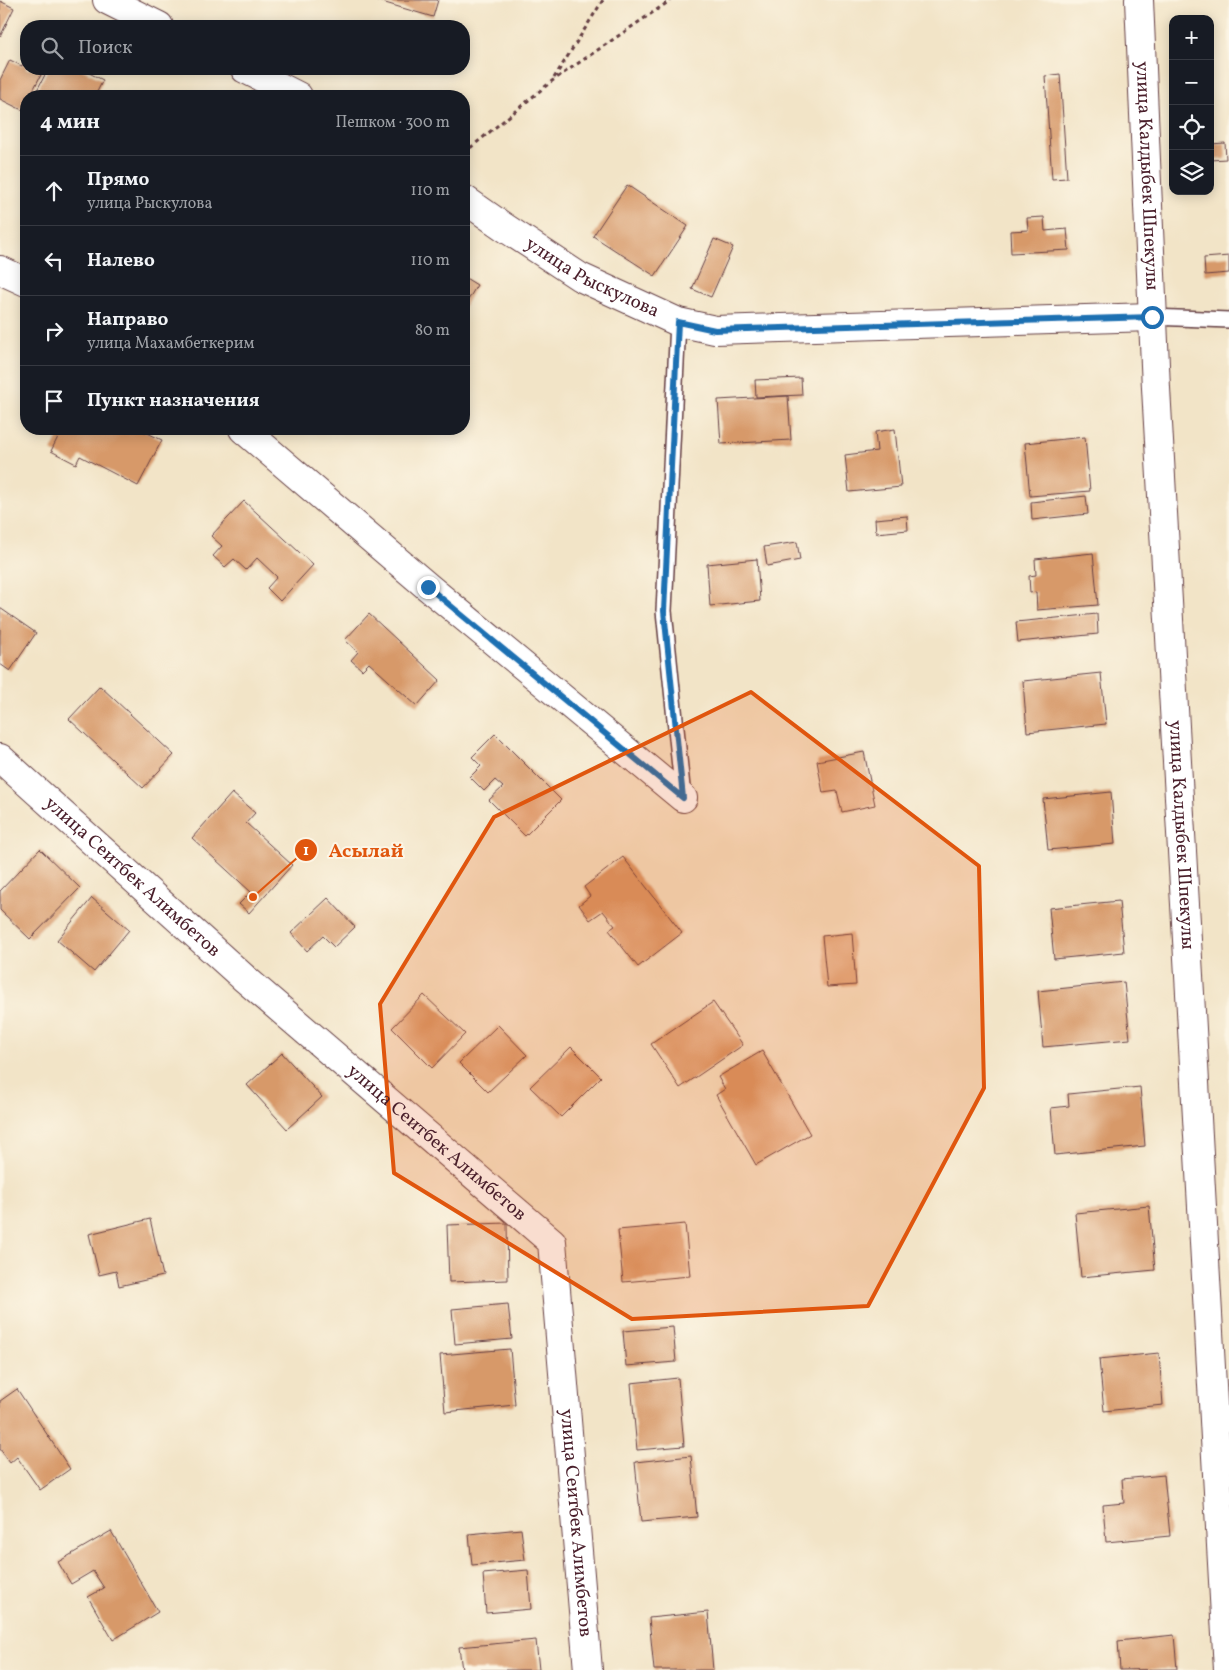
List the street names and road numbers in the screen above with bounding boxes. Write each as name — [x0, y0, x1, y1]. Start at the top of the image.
street label: улица Калдыбек Шпекулы — [1129, 61, 1165, 291]
street label: улица Рыскулова — [520, 231, 663, 325]
street label: улица Калдыбек Шпекулы — [1162, 720, 1201, 950]
street label: улица Сеитбек Алимбетов — [39, 791, 226, 963]
street label: улица Сеитбек Алимбетов — [341, 1059, 532, 1227]
street label: улица Сеитбек Алимбетов — [553, 1408, 598, 1638]

